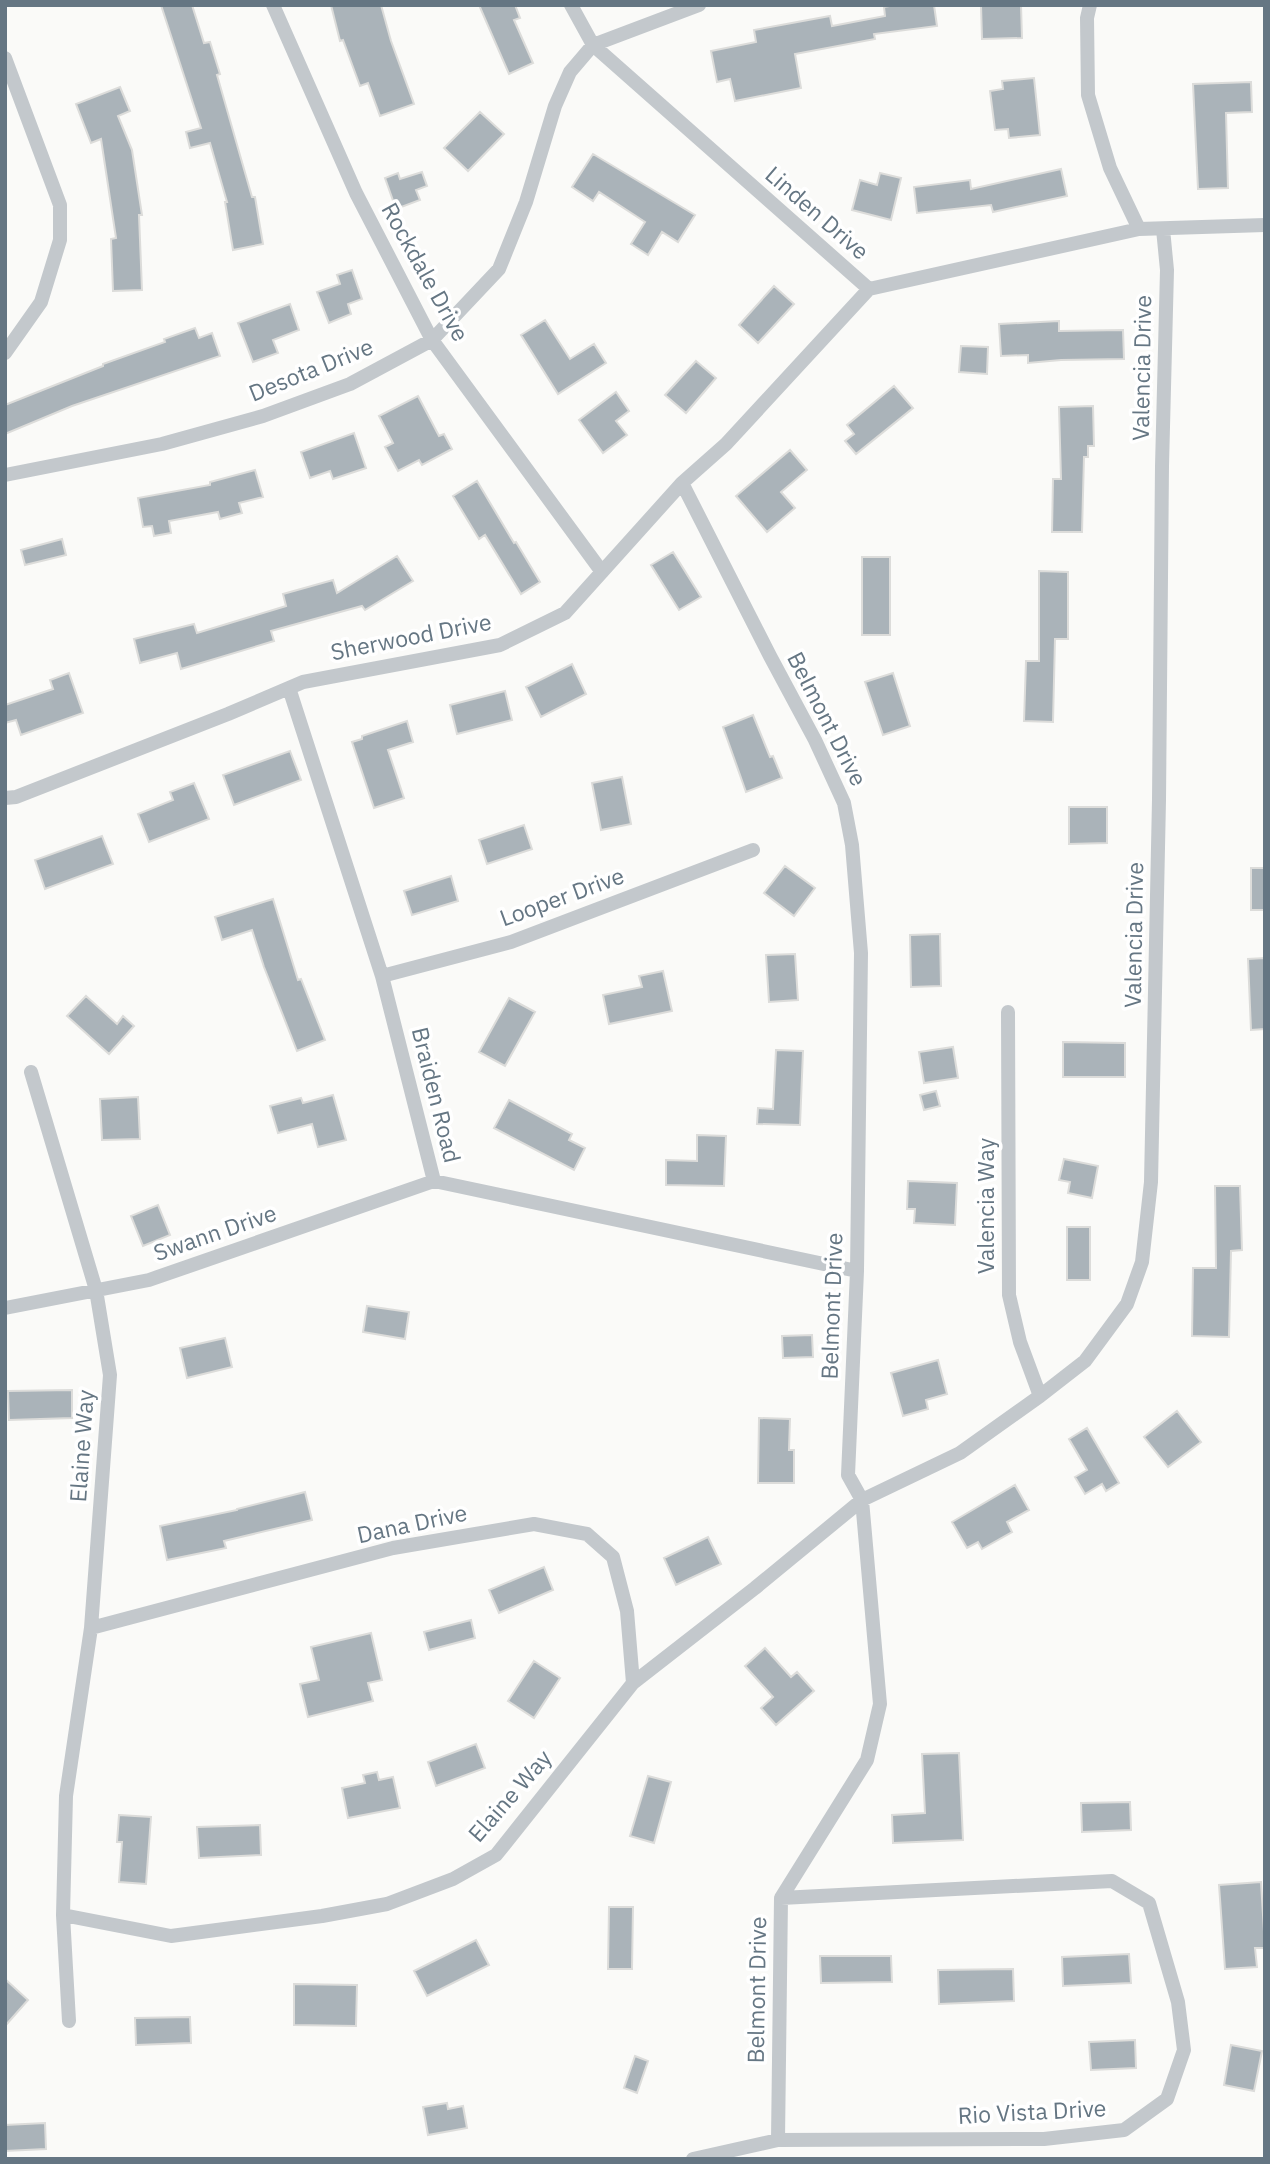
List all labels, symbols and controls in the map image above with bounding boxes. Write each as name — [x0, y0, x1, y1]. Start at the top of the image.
street label: Linden Drive — [759, 159, 876, 266]
street label: Rockdale Drive — [375, 197, 476, 346]
street label: Valencia Drive — [1125, 295, 1157, 441]
street label: Desota Drive — [244, 331, 377, 408]
street label: Sherwood Drive — [328, 606, 494, 666]
street label: Belmont Drive — [781, 646, 875, 791]
street label: Looper Drive — [495, 860, 628, 932]
street label: Valencia Drive — [1117, 862, 1149, 1008]
street label: Braiden Road — [406, 1024, 468, 1166]
street label: Valencia Way — [970, 1137, 1000, 1274]
street label: Swann Drive — [149, 1197, 280, 1267]
street label: Belmont Drive — [813, 1232, 849, 1380]
street label: Elaine Way — [62, 1388, 100, 1503]
street label: Dana Drive — [354, 1497, 470, 1549]
street label: Elaine Way — [461, 1743, 558, 1848]
street label: Belmont Drive — [740, 1916, 772, 2064]
street label: Rio Vista Drive — [957, 2092, 1107, 2130]

